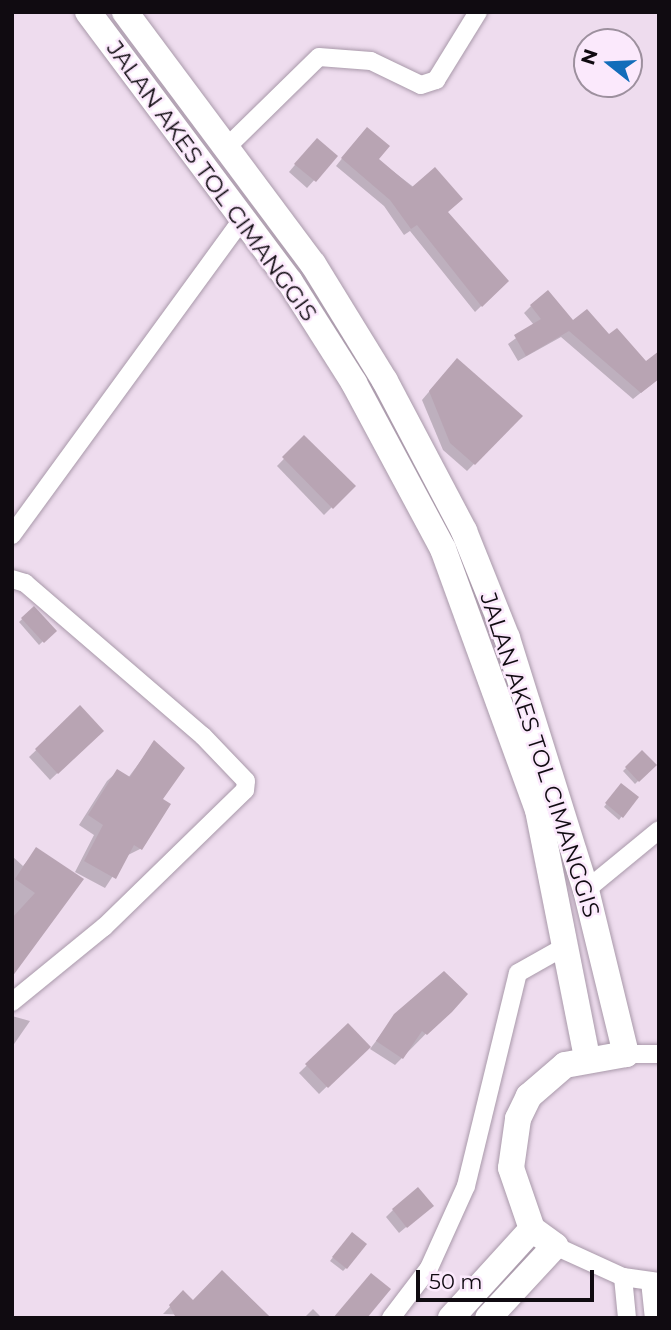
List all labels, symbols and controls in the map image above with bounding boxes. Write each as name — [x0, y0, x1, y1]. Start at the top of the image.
north arrow — [573, 28, 643, 98]
street label: JALAN AKES TOL CIMANGGIS — [101, 35, 323, 327]
text: N — [576, 46, 603, 68]
street label: JALAN AKES TOL CIMANGGIS — [474, 589, 606, 921]
scale bar — [419, 1256, 598, 1300]
text: 50 m — [429, 1269, 483, 1294]

